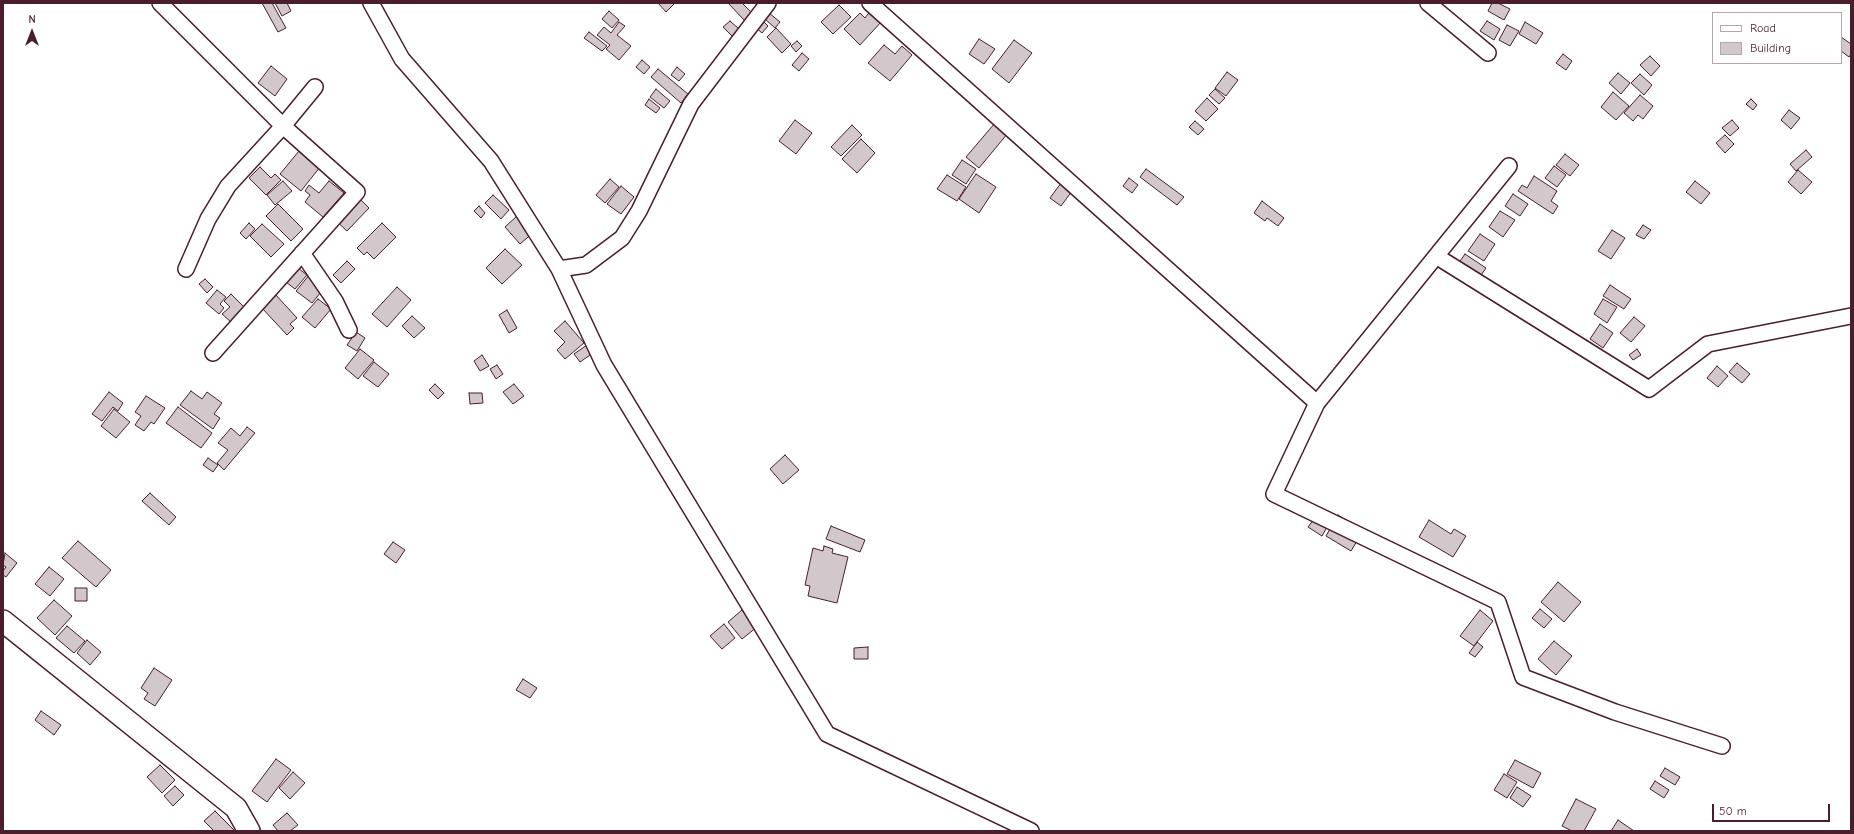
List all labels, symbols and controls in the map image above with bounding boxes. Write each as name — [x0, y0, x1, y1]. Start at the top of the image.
north arrow — [12, 12, 52, 52]
legend — [1712, 12, 1842, 64]
text: N — [28, 13, 36, 26]
text: Road — [1750, 21, 1776, 35]
text: Building — [1750, 41, 1791, 55]
scale bar — [1714, 796, 1832, 822]
text: 50 m — [1719, 804, 1747, 818]

